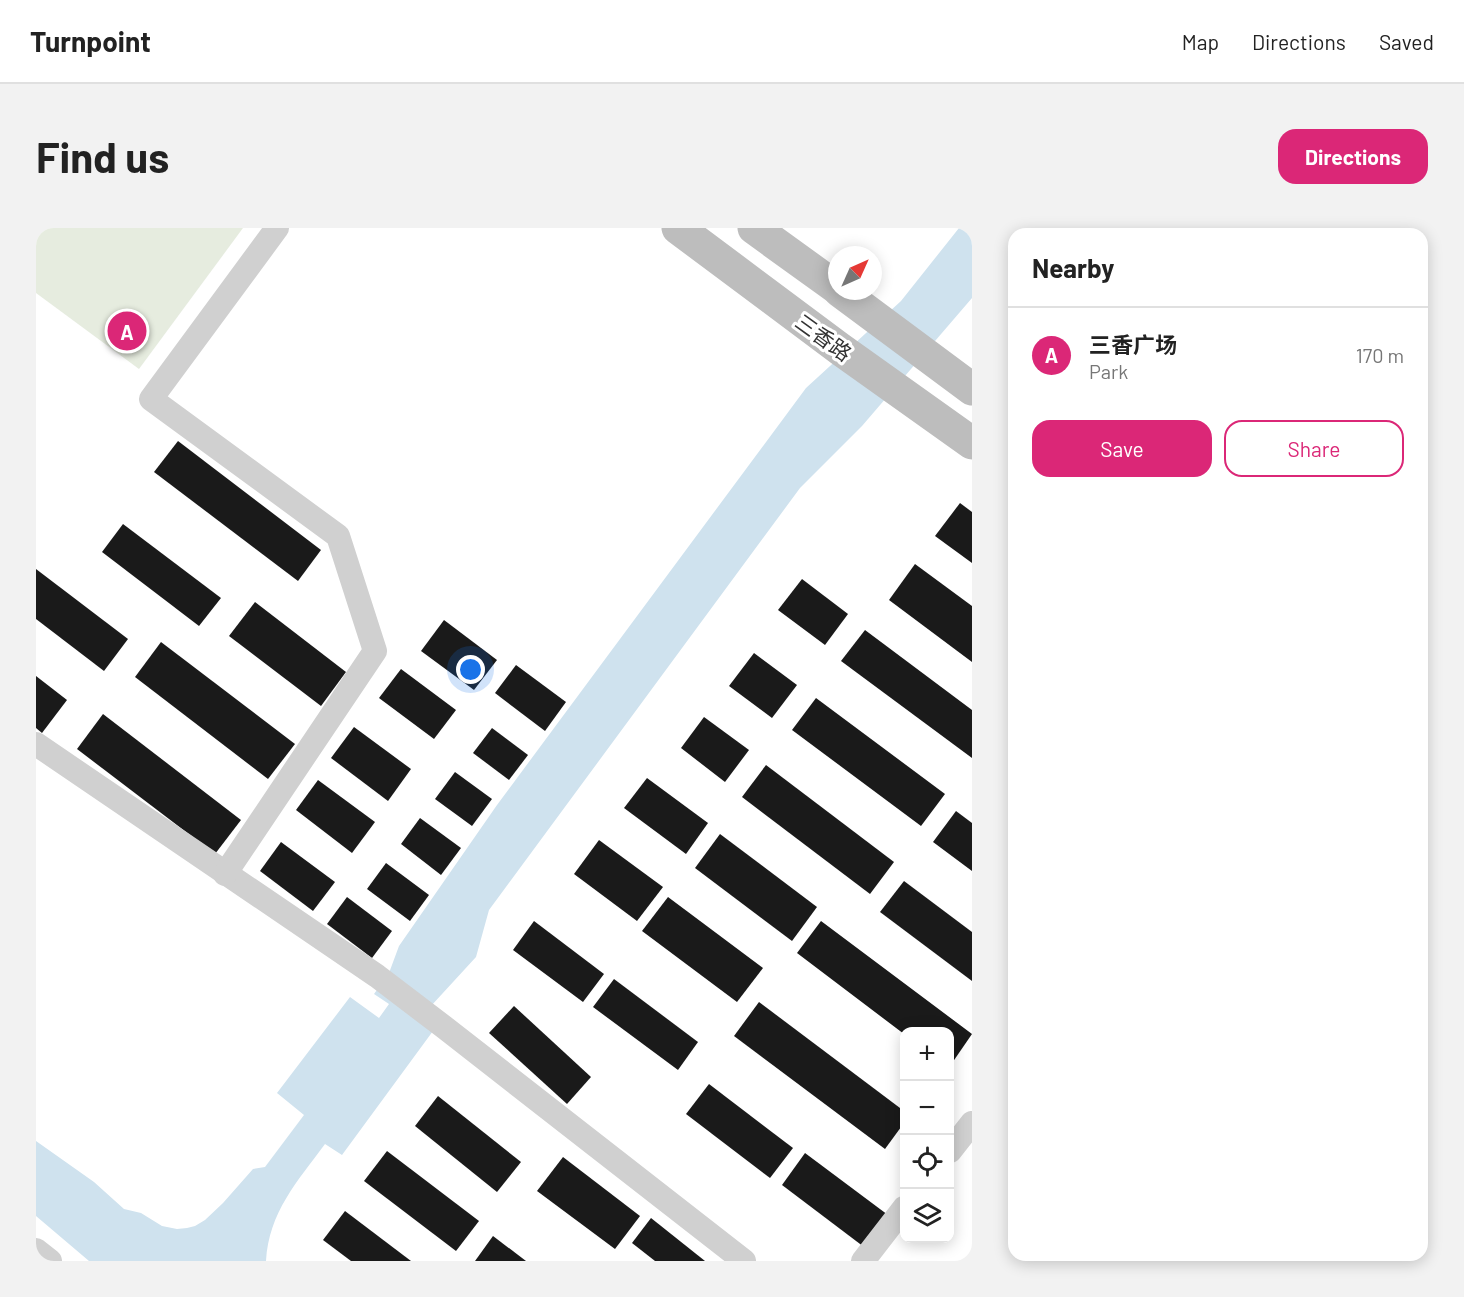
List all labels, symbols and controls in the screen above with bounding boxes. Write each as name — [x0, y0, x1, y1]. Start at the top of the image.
text: Turnpoint — [30, 24, 151, 58]
text: Map — [1182, 29, 1219, 54]
text: Directions — [1252, 29, 1346, 54]
text: Saved — [1379, 29, 1434, 54]
button: Directions — [1278, 129, 1428, 184]
text: Find us — [36, 131, 169, 181]
north arrow — [828, 246, 882, 300]
text: Nearby — [1032, 252, 1114, 283]
pin: A — [108, 308, 146, 354]
street label: 三香路 — [791, 308, 857, 366]
text: 三香广场 — [1089, 331, 1177, 357]
text: A — [1045, 343, 1058, 367]
text: 170 m — [1356, 343, 1404, 367]
text: Park — [1089, 359, 1128, 383]
button: Save — [1032, 420, 1212, 477]
button: Share — [1224, 420, 1404, 477]
your location — [456, 655, 485, 684]
map controls — [900, 1027, 954, 1243]
button: + — [900, 1027, 954, 1081]
button: − — [900, 1081, 954, 1135]
button: locate — [900, 1135, 954, 1189]
button: layers — [900, 1189, 954, 1243]

